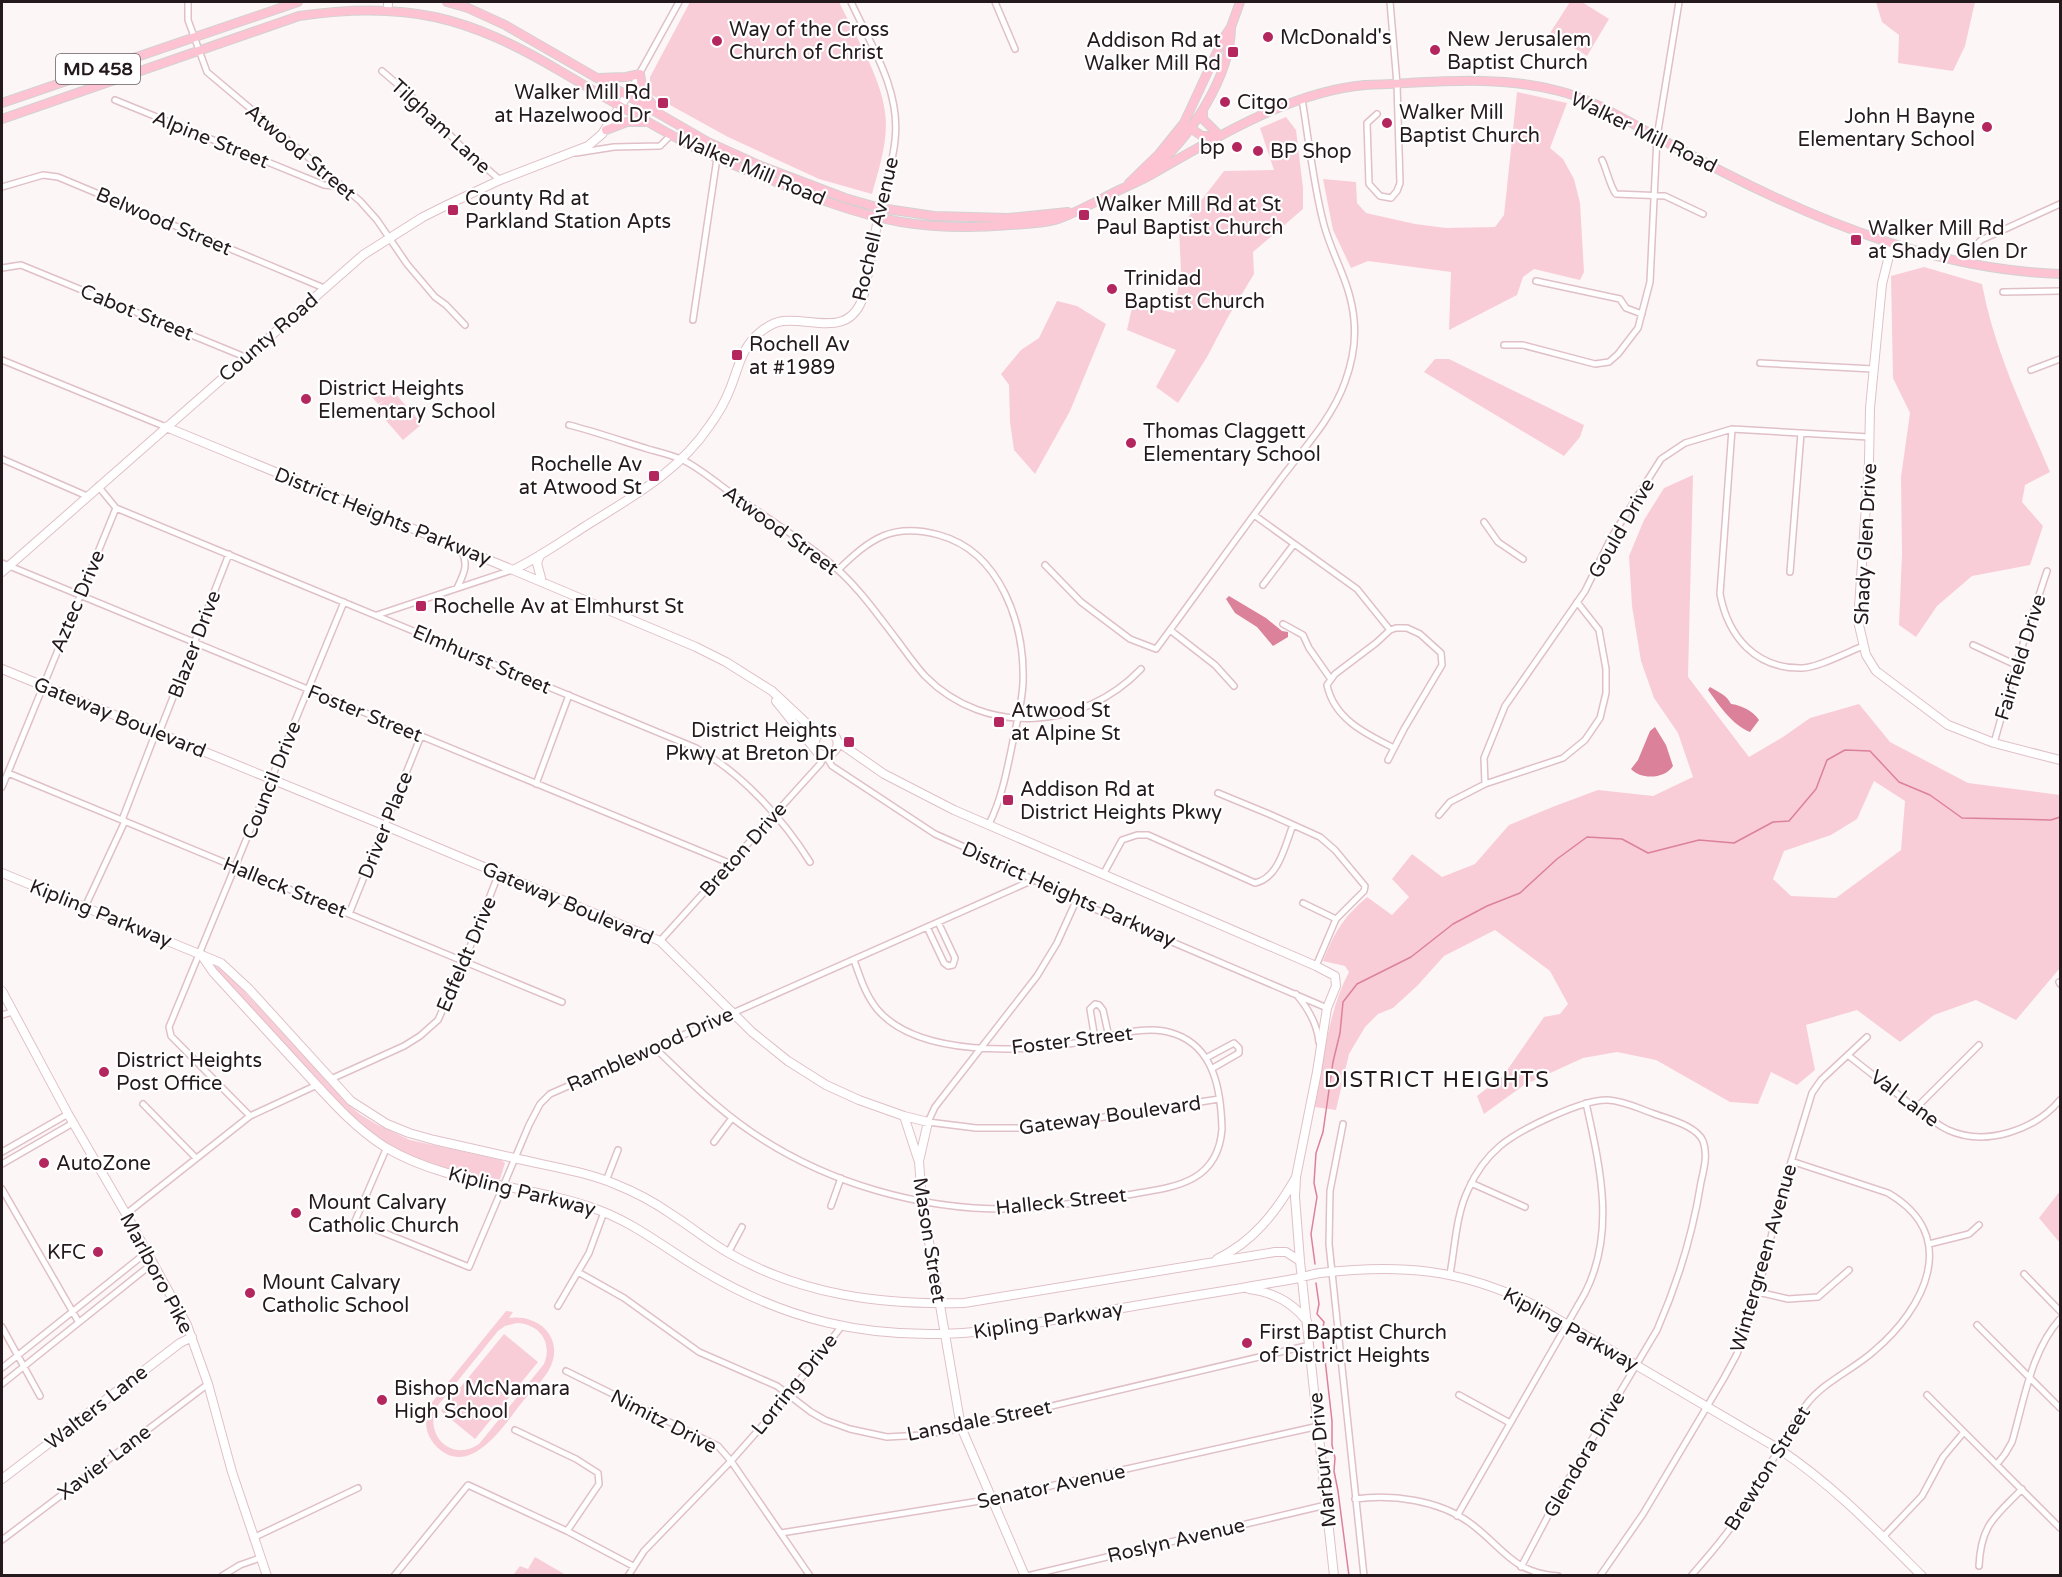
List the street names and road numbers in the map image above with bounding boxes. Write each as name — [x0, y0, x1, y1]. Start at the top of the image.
road number: MD 458 — [56, 54, 140, 84]
street label: Tilgham Lane — [385, 74, 495, 179]
street label: Walker Mill Road — [1566, 87, 1721, 179]
street label: Atwood Street — [240, 100, 361, 206]
street label: Alpine Street — [149, 106, 273, 174]
street label: Walker Mill Road — [672, 127, 829, 211]
street label: Rochell Avenue — [848, 155, 904, 304]
street label: Belwood Street — [92, 183, 235, 261]
street label: Cabot Street — [77, 279, 197, 347]
street label: County Road — [214, 288, 323, 387]
street label: District Heights Parkway — [271, 462, 495, 572]
street label: Shady Glen Drive — [1850, 462, 1882, 626]
street label: Gould Drive — [1584, 474, 1660, 583]
street label: Atwood Street — [718, 481, 843, 581]
street label: Aztec Drive — [46, 547, 110, 656]
street label: Blazer Drive — [163, 587, 226, 702]
street label: Fairfield Drive — [1990, 591, 2052, 723]
street label: Elmhurst Street — [409, 620, 555, 700]
street label: Gateway Boulevard — [30, 672, 209, 763]
street label: Foster Street — [304, 680, 426, 748]
street label: Council Drive — [237, 718, 307, 843]
street label: Driver Place — [354, 768, 418, 883]
street label: Breton Drive — [695, 798, 792, 902]
street label: District Heights Parkway — [958, 837, 1179, 953]
street label: Halleck Street — [219, 852, 350, 924]
street label: Gateway Boulevard — [478, 857, 657, 951]
street label: Kipling Parkway — [26, 874, 175, 953]
street label: Edfeldt Drive — [432, 893, 502, 1016]
street label: Ramblewood Drive — [563, 1002, 737, 1097]
street label: Foster Street — [1010, 1022, 1134, 1060]
street label: Val Lane — [1865, 1065, 1944, 1133]
street label: Gateway Boulevard — [1018, 1091, 1203, 1141]
street label: Wintergreen Avenue — [1726, 1161, 1802, 1355]
street label: Kipling Parkway — [445, 1162, 598, 1222]
street label: Mason Street — [907, 1176, 951, 1305]
street label: Halleck Street — [994, 1183, 1128, 1221]
street label: Marlboro Pike — [114, 1209, 198, 1338]
street label: Kipling Parkway — [1499, 1283, 1643, 1377]
street label: Kipling Parkway — [972, 1297, 1125, 1345]
street label: Lorring Drive — [747, 1329, 843, 1440]
street label: Walters Lane — [41, 1360, 153, 1455]
street label: Nimitz Drive — [606, 1385, 721, 1459]
street label: Glendora Drive — [1539, 1387, 1631, 1522]
street label: Marbury Drive — [1304, 1391, 1342, 1529]
street label: Lansdale Street — [905, 1395, 1054, 1447]
street label: Brewton Street — [1720, 1401, 1816, 1535]
street label: Xavier Lane — [53, 1420, 156, 1506]
street label: Senator Avenue — [975, 1460, 1128, 1514]
street label: Roslyn Avenue — [1105, 1513, 1247, 1568]

